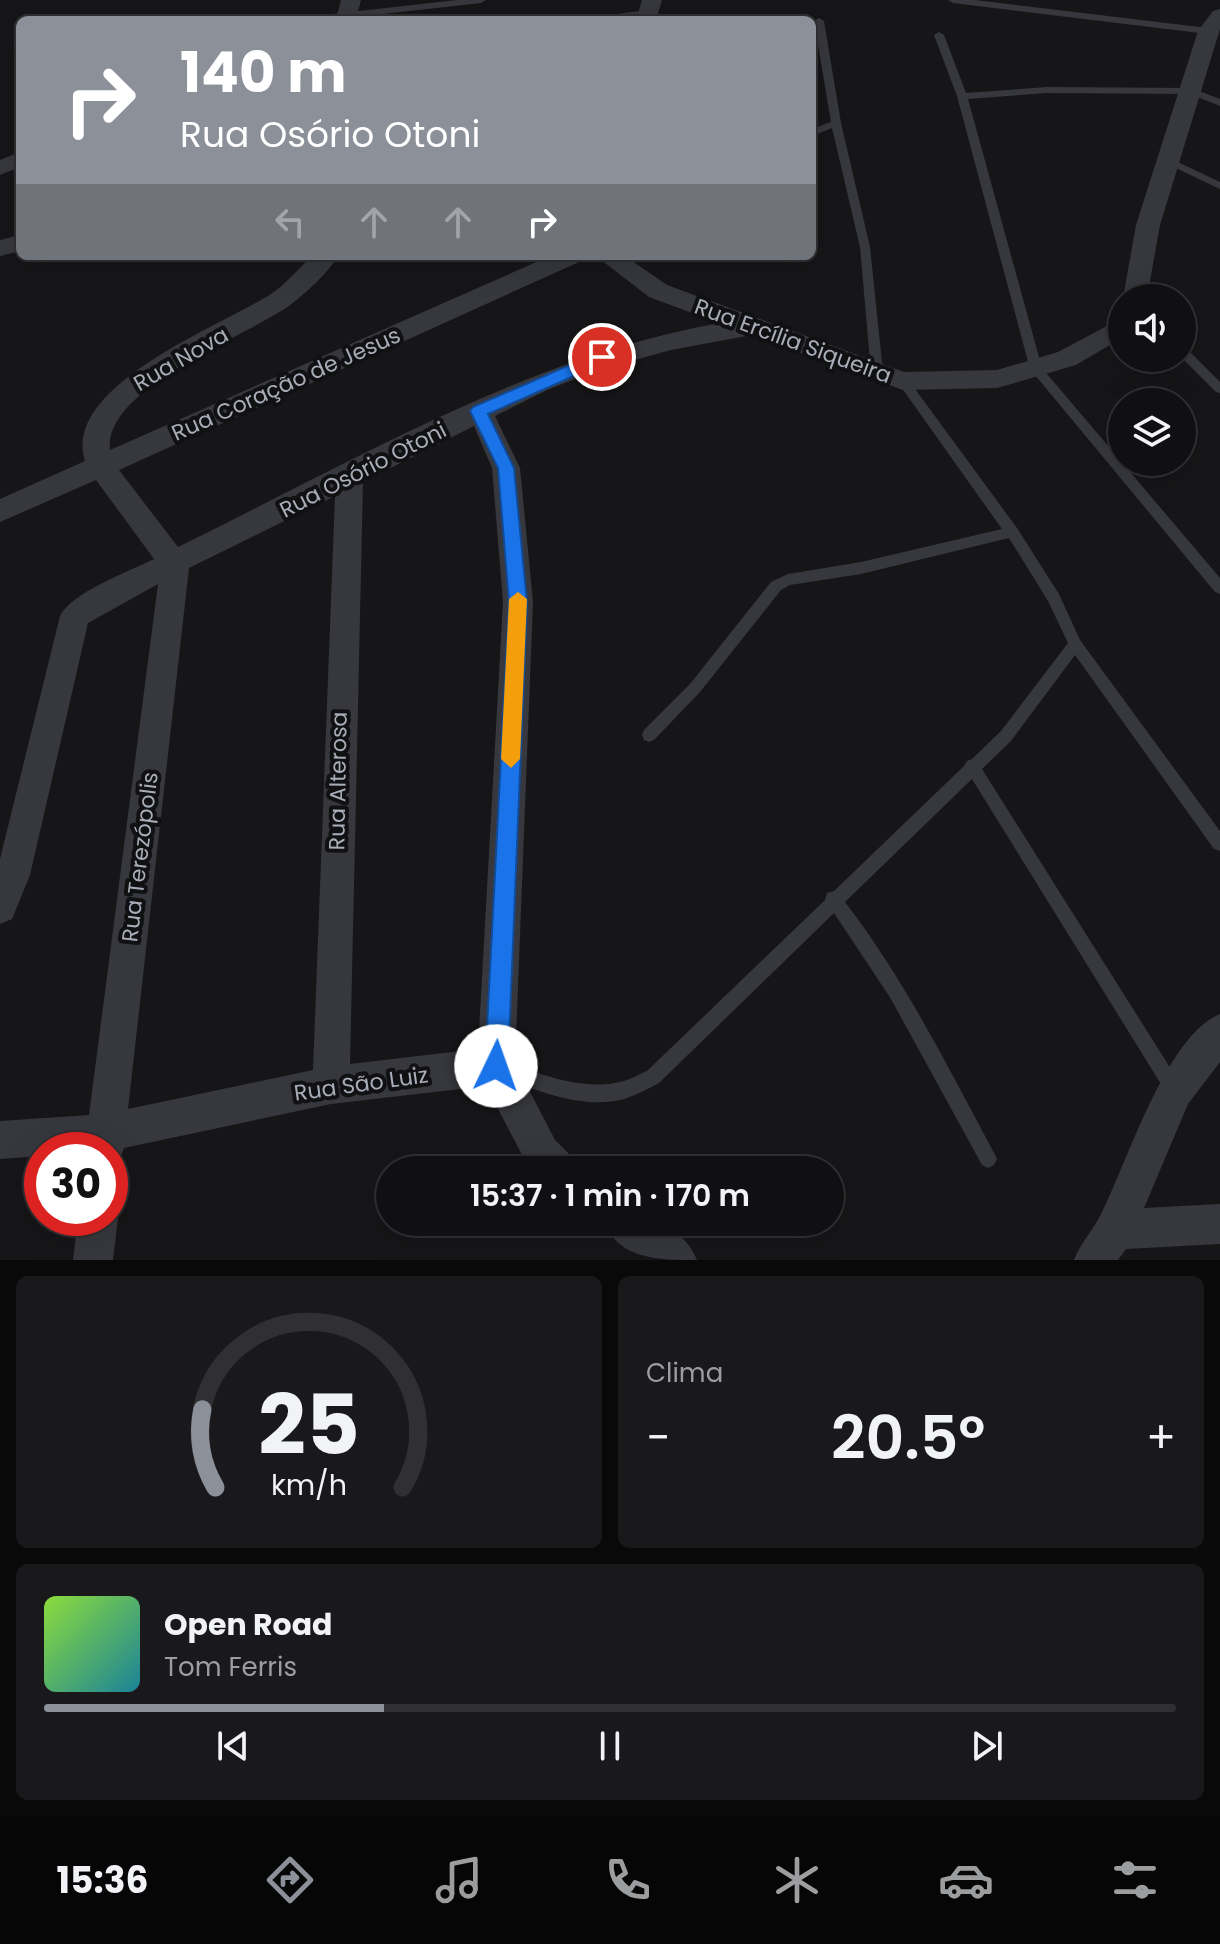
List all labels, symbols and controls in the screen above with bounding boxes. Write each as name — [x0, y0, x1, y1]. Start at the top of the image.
text: 140 m — [180, 33, 347, 112]
icon: right — [48, 48, 152, 152]
text: Rua Osório Otoni — [180, 109, 480, 160]
icon: left — [268, 200, 312, 244]
icon: ahead — [352, 200, 396, 244]
icon: ahead — [436, 200, 480, 244]
icon: right — [520, 200, 564, 244]
map controls — [1108, 284, 1196, 476]
button: sound — [1108, 284, 1196, 372]
street label: Rua Ercília Siqueira — [690, 291, 896, 391]
street label: Rua Nova — [128, 319, 234, 399]
street label: Rua Coração de Jesus — [167, 320, 405, 448]
pin — [568, 323, 636, 391]
icon: arrive — [580, 335, 624, 379]
button: layers — [1108, 388, 1196, 476]
street label: Rua Osório Otoni — [274, 415, 452, 525]
street label: Rua Alterosa — [321, 711, 355, 851]
street label: Rua Terezópolis — [114, 770, 166, 944]
position arrow — [454, 1024, 538, 1108]
street label: Rua São Luiz — [292, 1059, 430, 1109]
speed limit sign: 30 — [24, 1132, 128, 1236]
text: 15:37 · 1 min · 170 m — [470, 1174, 750, 1217]
text: Clima — [646, 1355, 723, 1391]
text: 25 — [258, 1367, 360, 1483]
text: 20.5° — [831, 1396, 985, 1480]
text: − — [646, 1407, 670, 1468]
text: + — [1146, 1407, 1176, 1468]
text: km/h — [271, 1465, 347, 1505]
text: Open Road — [164, 1603, 332, 1646]
text: Tom Ferris — [164, 1649, 297, 1685]
icon: previous — [211, 1724, 255, 1768]
icon: pause — [588, 1724, 632, 1768]
icon: next — [965, 1724, 1009, 1768]
icon: directions — [262, 1852, 318, 1908]
icon: music — [431, 1852, 487, 1908]
icon: phone — [600, 1852, 656, 1908]
icon: climate — [769, 1852, 825, 1908]
icon: car — [938, 1852, 994, 1908]
icon: filters — [1107, 1852, 1163, 1908]
text: 15:36 — [57, 1855, 148, 1906]

